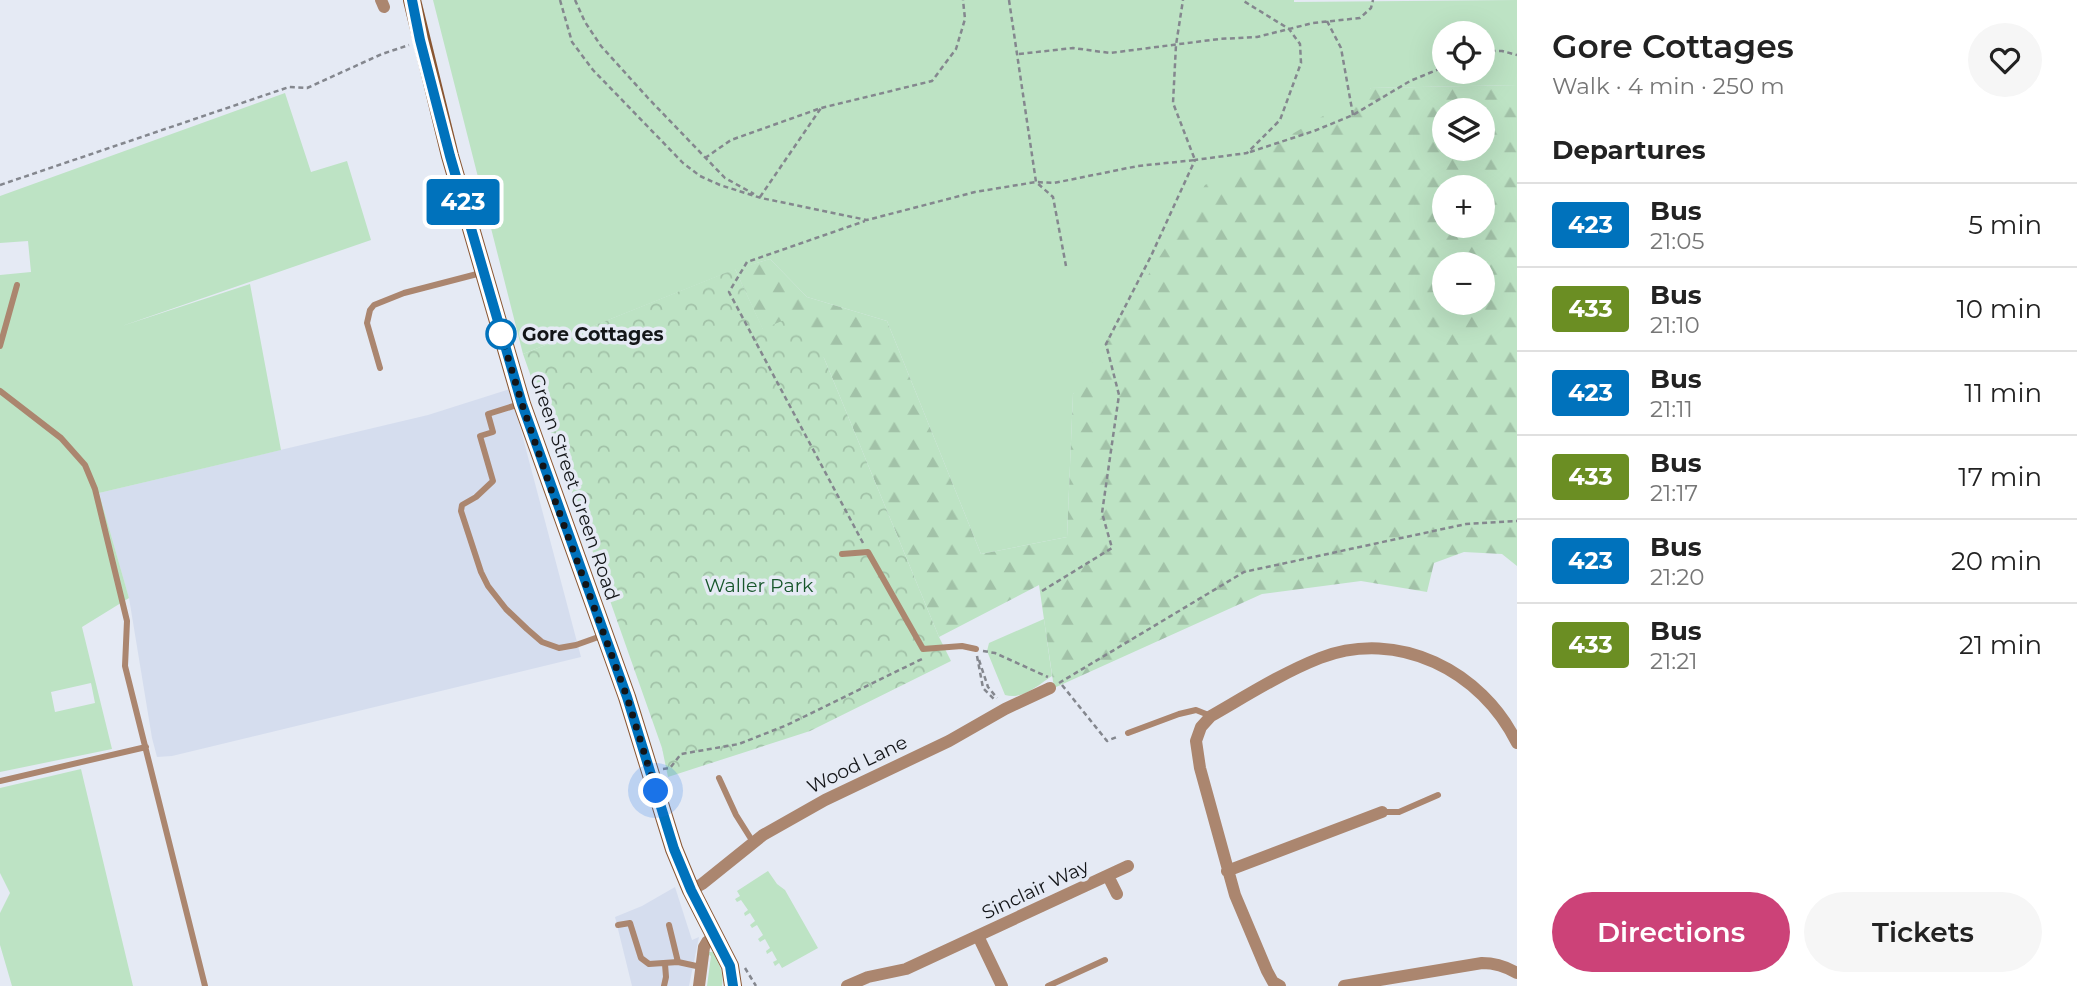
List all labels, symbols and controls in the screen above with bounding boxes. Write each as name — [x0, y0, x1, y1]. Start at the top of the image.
map controls — [1432, 21, 1495, 315]
button: locate — [1432, 21, 1495, 84]
button: heart — [1968, 23, 2042, 97]
text: Gore Cottages — [1552, 26, 1794, 66]
text: Walk · 4 min · 250 m — [1552, 72, 1785, 100]
button: layers — [1432, 98, 1495, 161]
text: Departures — [1552, 134, 1706, 166]
button: + — [1432, 175, 1495, 238]
line badge: 423 — [423, 179, 503, 225]
text: 423 — [441, 187, 485, 216]
text: Bus — [1650, 195, 1702, 227]
text: 5 min — [1968, 209, 2042, 241]
text: 423 — [1568, 210, 1613, 239]
text: 21:05 — [1650, 227, 1705, 255]
button: − — [1432, 252, 1495, 315]
text: Bus — [1650, 279, 1702, 311]
text: 10 min — [1956, 293, 2042, 325]
text: 433 — [1568, 294, 1613, 323]
text: 21:10 — [1650, 311, 1700, 339]
marker: Gore Cottages — [486, 319, 516, 349]
place label: Gore Cottages — [522, 323, 663, 346]
text: Bus — [1650, 363, 1702, 395]
street label: Green Street Green Road — [525, 371, 624, 603]
text: 11 min — [1964, 377, 2042, 409]
text: 423 — [1568, 378, 1613, 407]
text: 21:11 — [1650, 395, 1693, 423]
text: Bus — [1650, 447, 1702, 479]
text: 17 min — [1958, 461, 2042, 493]
text: 433 — [1568, 462, 1613, 491]
text: 21:17 — [1650, 479, 1698, 507]
text: Bus — [1650, 531, 1702, 563]
text: 20 min — [1951, 545, 2042, 577]
text: 423 — [1568, 546, 1613, 575]
text: 21:20 — [1650, 563, 1704, 591]
park label: Waller Park — [705, 574, 814, 597]
text: Bus — [1650, 615, 1702, 647]
text: 21 min — [1959, 629, 2042, 661]
text: 433 — [1568, 630, 1613, 659]
text: 21:21 — [1650, 647, 1698, 675]
street label: Wood Lane — [803, 730, 911, 799]
your location — [638, 773, 673, 808]
street label: Sinclair Way — [978, 854, 1093, 924]
button: Directions — [1552, 892, 1790, 972]
button: Tickets — [1804, 892, 2042, 972]

